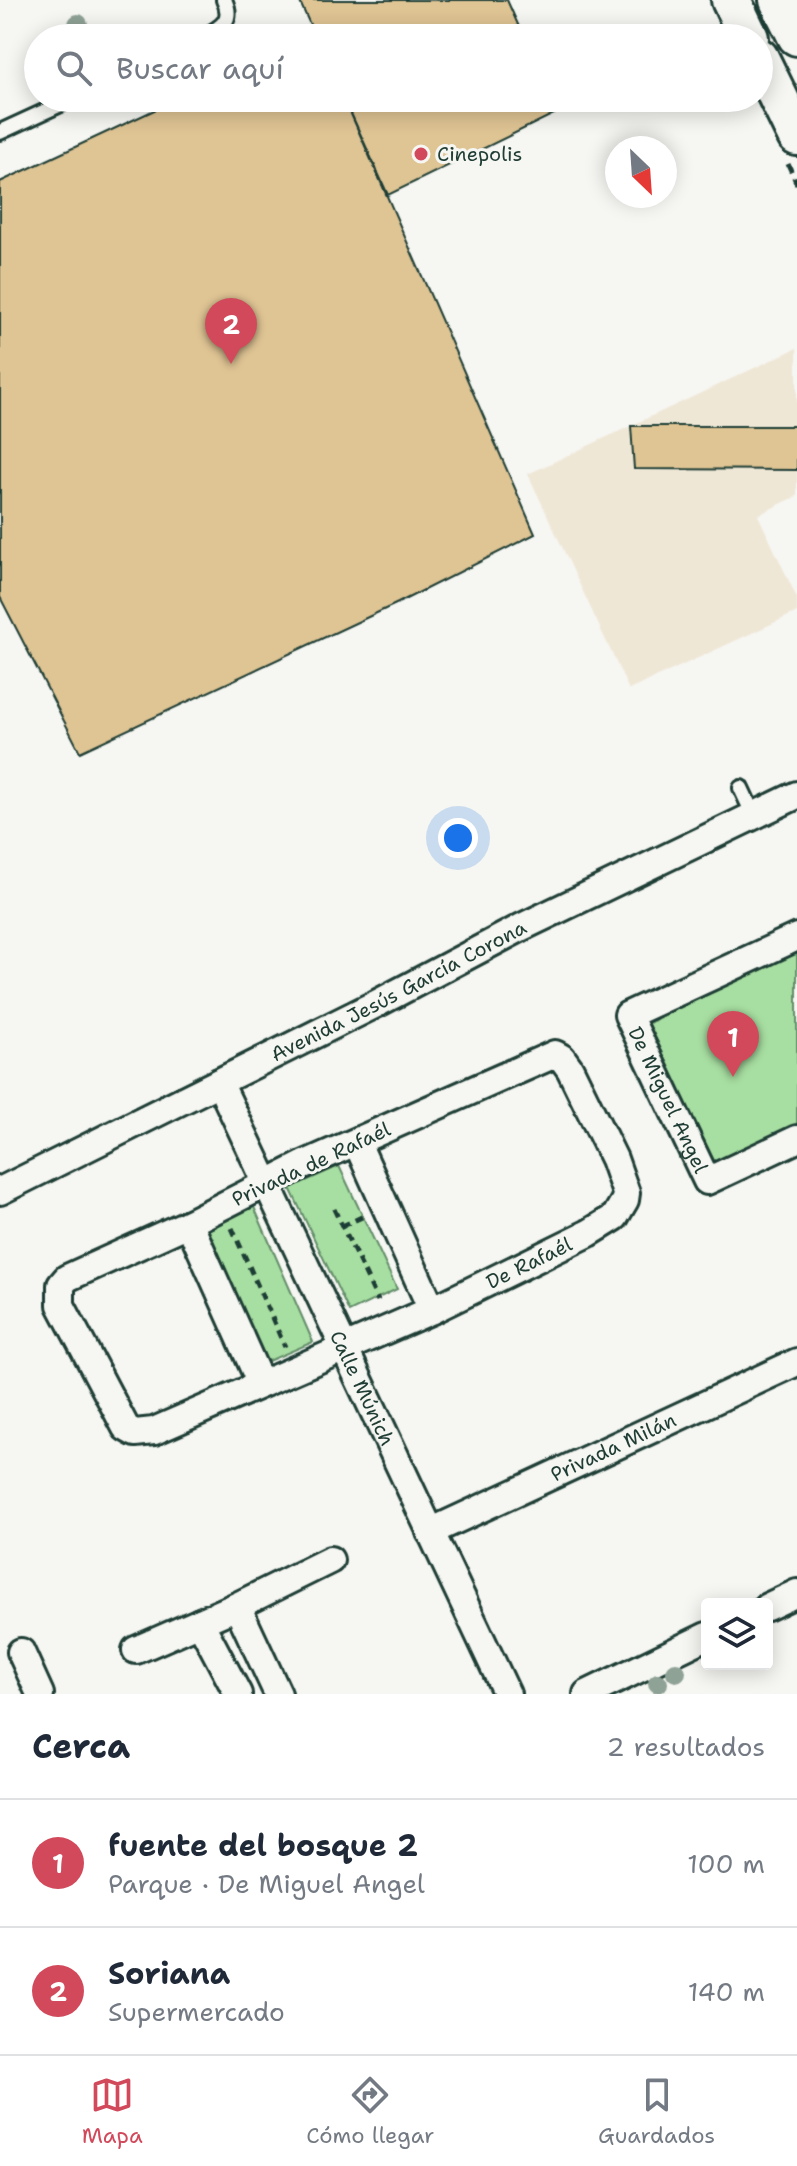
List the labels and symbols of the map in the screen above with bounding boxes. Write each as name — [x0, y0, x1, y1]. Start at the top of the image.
north arrow — [605, 136, 677, 208]
place label: Cinepolis — [437, 141, 522, 167]
marker: Cinepolis — [412, 145, 430, 163]
pin: 2 — [205, 298, 257, 364]
your location — [438, 818, 478, 858]
street label: Avenida Jesús García Corona — [266, 914, 531, 1067]
pin: 1 — [707, 1011, 759, 1077]
street label: De Miguel Angel — [622, 1022, 714, 1177]
street label: Privada de Rafaél — [227, 1116, 395, 1212]
street label: De Rafaél — [482, 1231, 576, 1295]
street label: Calle Múnich — [324, 1326, 401, 1450]
street label: Privada Milán — [546, 1407, 680, 1487]

